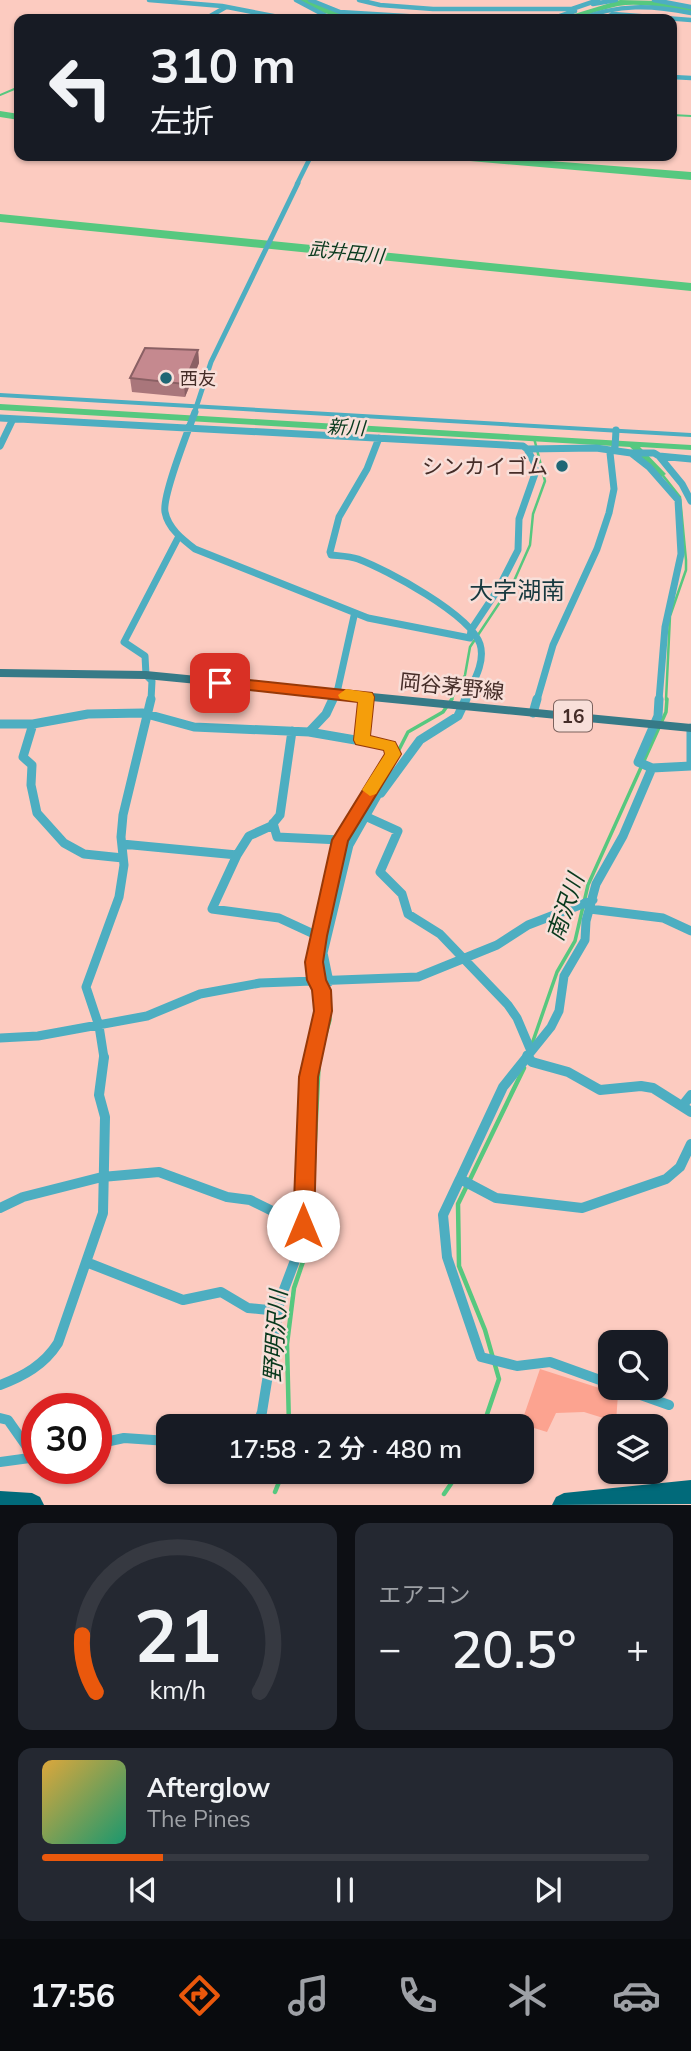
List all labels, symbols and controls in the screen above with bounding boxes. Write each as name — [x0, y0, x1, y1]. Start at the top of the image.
text: 310 m — [150, 34, 296, 95]
icon: left — [35, 42, 126, 133]
text: 左折 — [150, 100, 214, 140]
water label: 武井田川 — [307, 236, 387, 268]
place label: 西友 — [180, 367, 216, 390]
marker: 西友 — [158, 370, 174, 386]
water label: 新川 — [326, 414, 368, 440]
place label: シンカイゴム — [422, 453, 548, 479]
marker: シンカイゴム — [554, 458, 570, 474]
district label: 大字湖南 — [469, 575, 565, 605]
pin — [190, 653, 250, 713]
icon: arrive — [201, 664, 239, 702]
street label: 岡谷茅野線 — [398, 668, 506, 704]
road number: 16 — [554, 701, 592, 732]
water label: 南沢川 — [540, 867, 591, 944]
position arrow — [266, 1189, 340, 1263]
water label: 野明沢川 — [257, 1286, 293, 1383]
map controls — [598, 1330, 668, 1484]
button: search — [598, 1330, 668, 1400]
speed limit sign: 30 — [21, 1393, 112, 1484]
button: layers — [598, 1414, 668, 1484]
text: 17:58 · 2 分 · 480 m — [228, 1432, 462, 1465]
text: エアコン — [379, 1580, 471, 1609]
text: 21 — [134, 1590, 221, 1681]
text: 20.5° — [451, 1616, 576, 1681]
text: − — [379, 1624, 401, 1672]
text: + — [626, 1624, 649, 1672]
text: km/h — [149, 1674, 206, 1705]
text: Afterglow — [147, 1771, 270, 1804]
text: The Pines — [147, 1804, 251, 1833]
icon: previous — [124, 1871, 162, 1909]
icon: pause — [326, 1871, 364, 1909]
icon: next — [529, 1871, 567, 1909]
icon: directions — [175, 1971, 224, 2020]
icon: music — [284, 1971, 333, 2020]
icon: phone — [393, 1971, 442, 2020]
icon: climate — [503, 1971, 552, 2020]
icon: car — [612, 1971, 661, 2020]
text: 17:56 — [30, 1975, 115, 2015]

